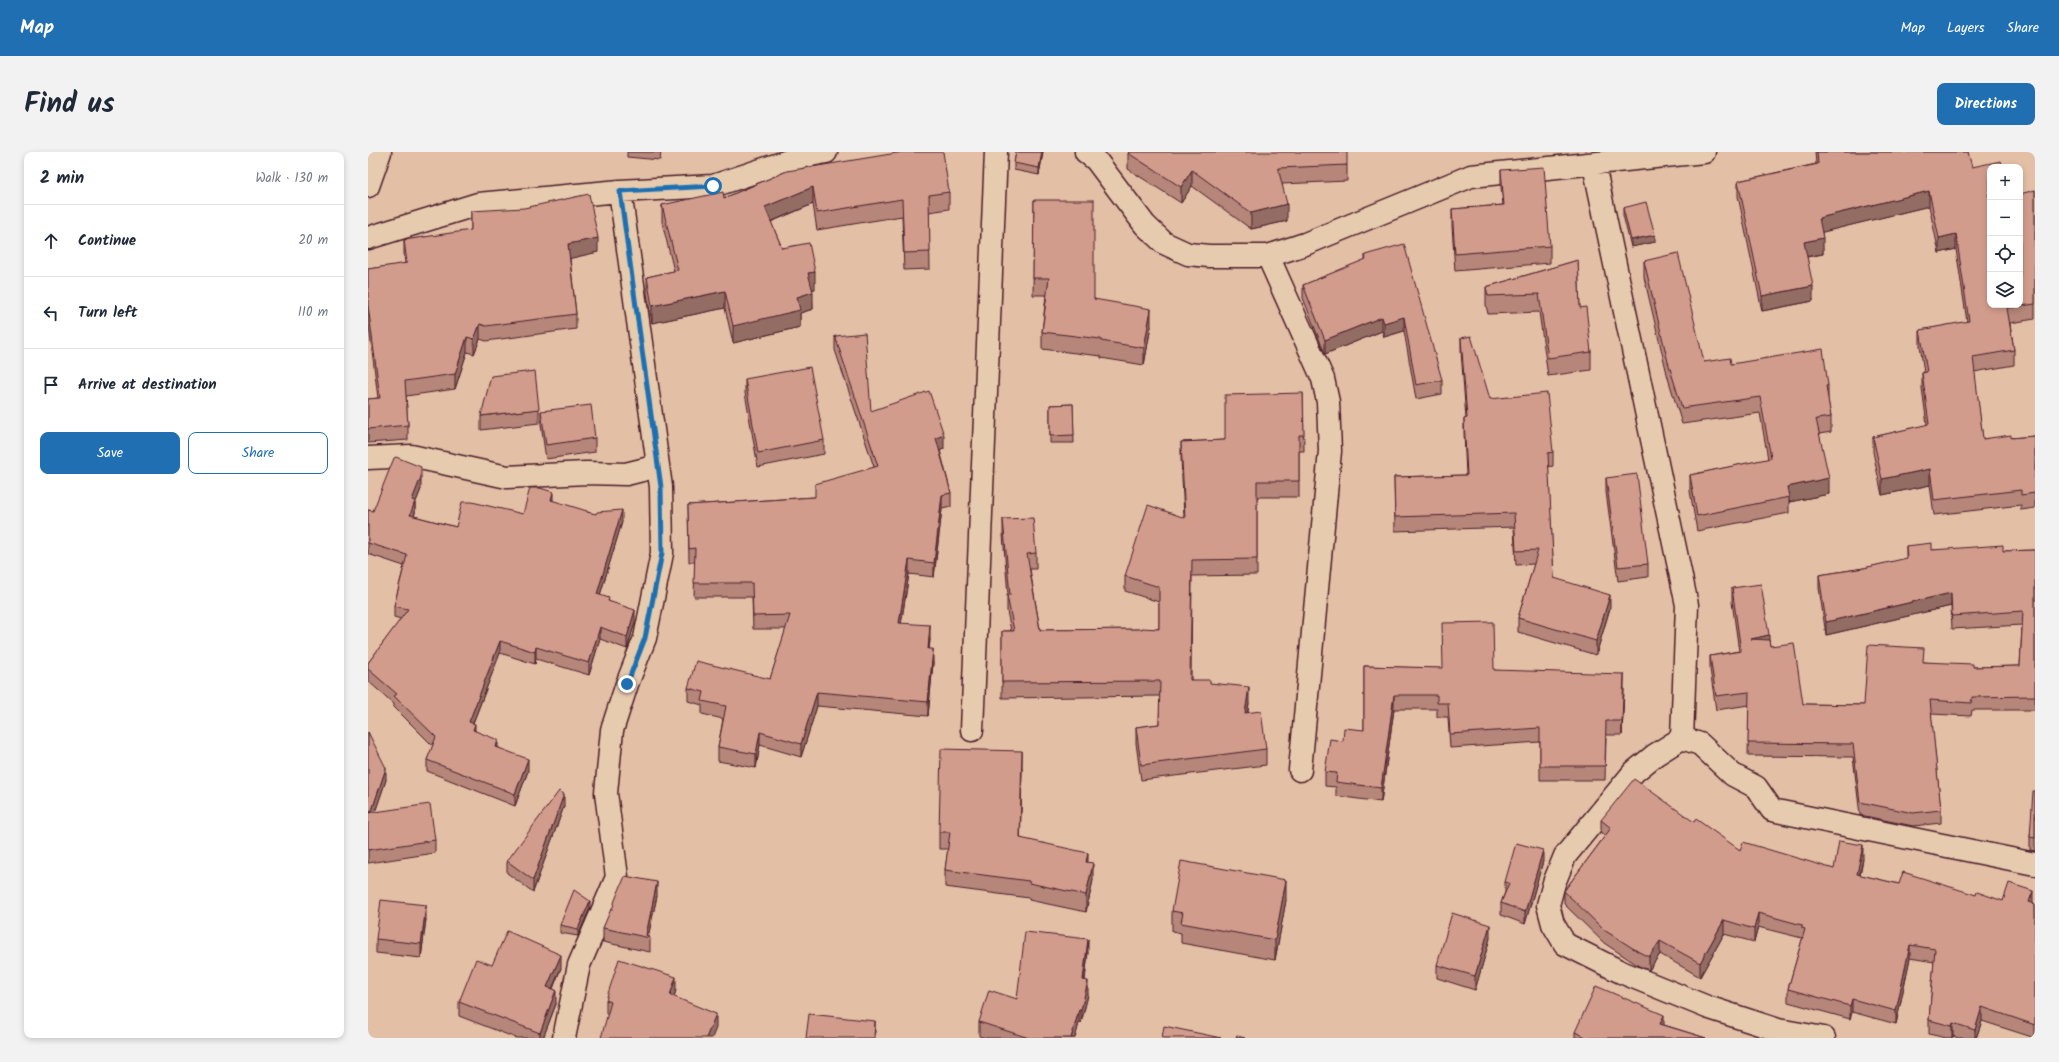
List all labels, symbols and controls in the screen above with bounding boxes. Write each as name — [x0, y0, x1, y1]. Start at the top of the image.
text: Map — [20, 13, 54, 43]
text: Map — [1901, 17, 1925, 39]
text: Layers — [1947, 17, 1985, 39]
text: Share — [2007, 17, 2039, 39]
text: Find us — [24, 82, 115, 127]
button: Directions — [1937, 83, 2035, 125]
map controls — [1987, 164, 2023, 308]
button: + — [1987, 164, 2023, 200]
text: 2 min — [40, 165, 84, 192]
text: Walk · 130 m — [255, 168, 328, 189]
route start — [704, 177, 722, 195]
button: − — [1987, 200, 2023, 236]
text: Continue — [78, 229, 136, 253]
icon: ahead — [40, 230, 62, 252]
text: 20 m — [298, 230, 328, 251]
button: locate — [1987, 236, 2023, 272]
button: layers — [1987, 272, 2023, 308]
text: Turn left — [78, 301, 138, 325]
icon: left — [40, 302, 62, 324]
text: 110 m — [298, 302, 328, 323]
text: Arrive at destination — [78, 373, 217, 397]
icon: arrive — [40, 374, 62, 396]
button: Save — [40, 432, 180, 474]
button: Share — [188, 432, 328, 474]
route end — [618, 675, 636, 693]

